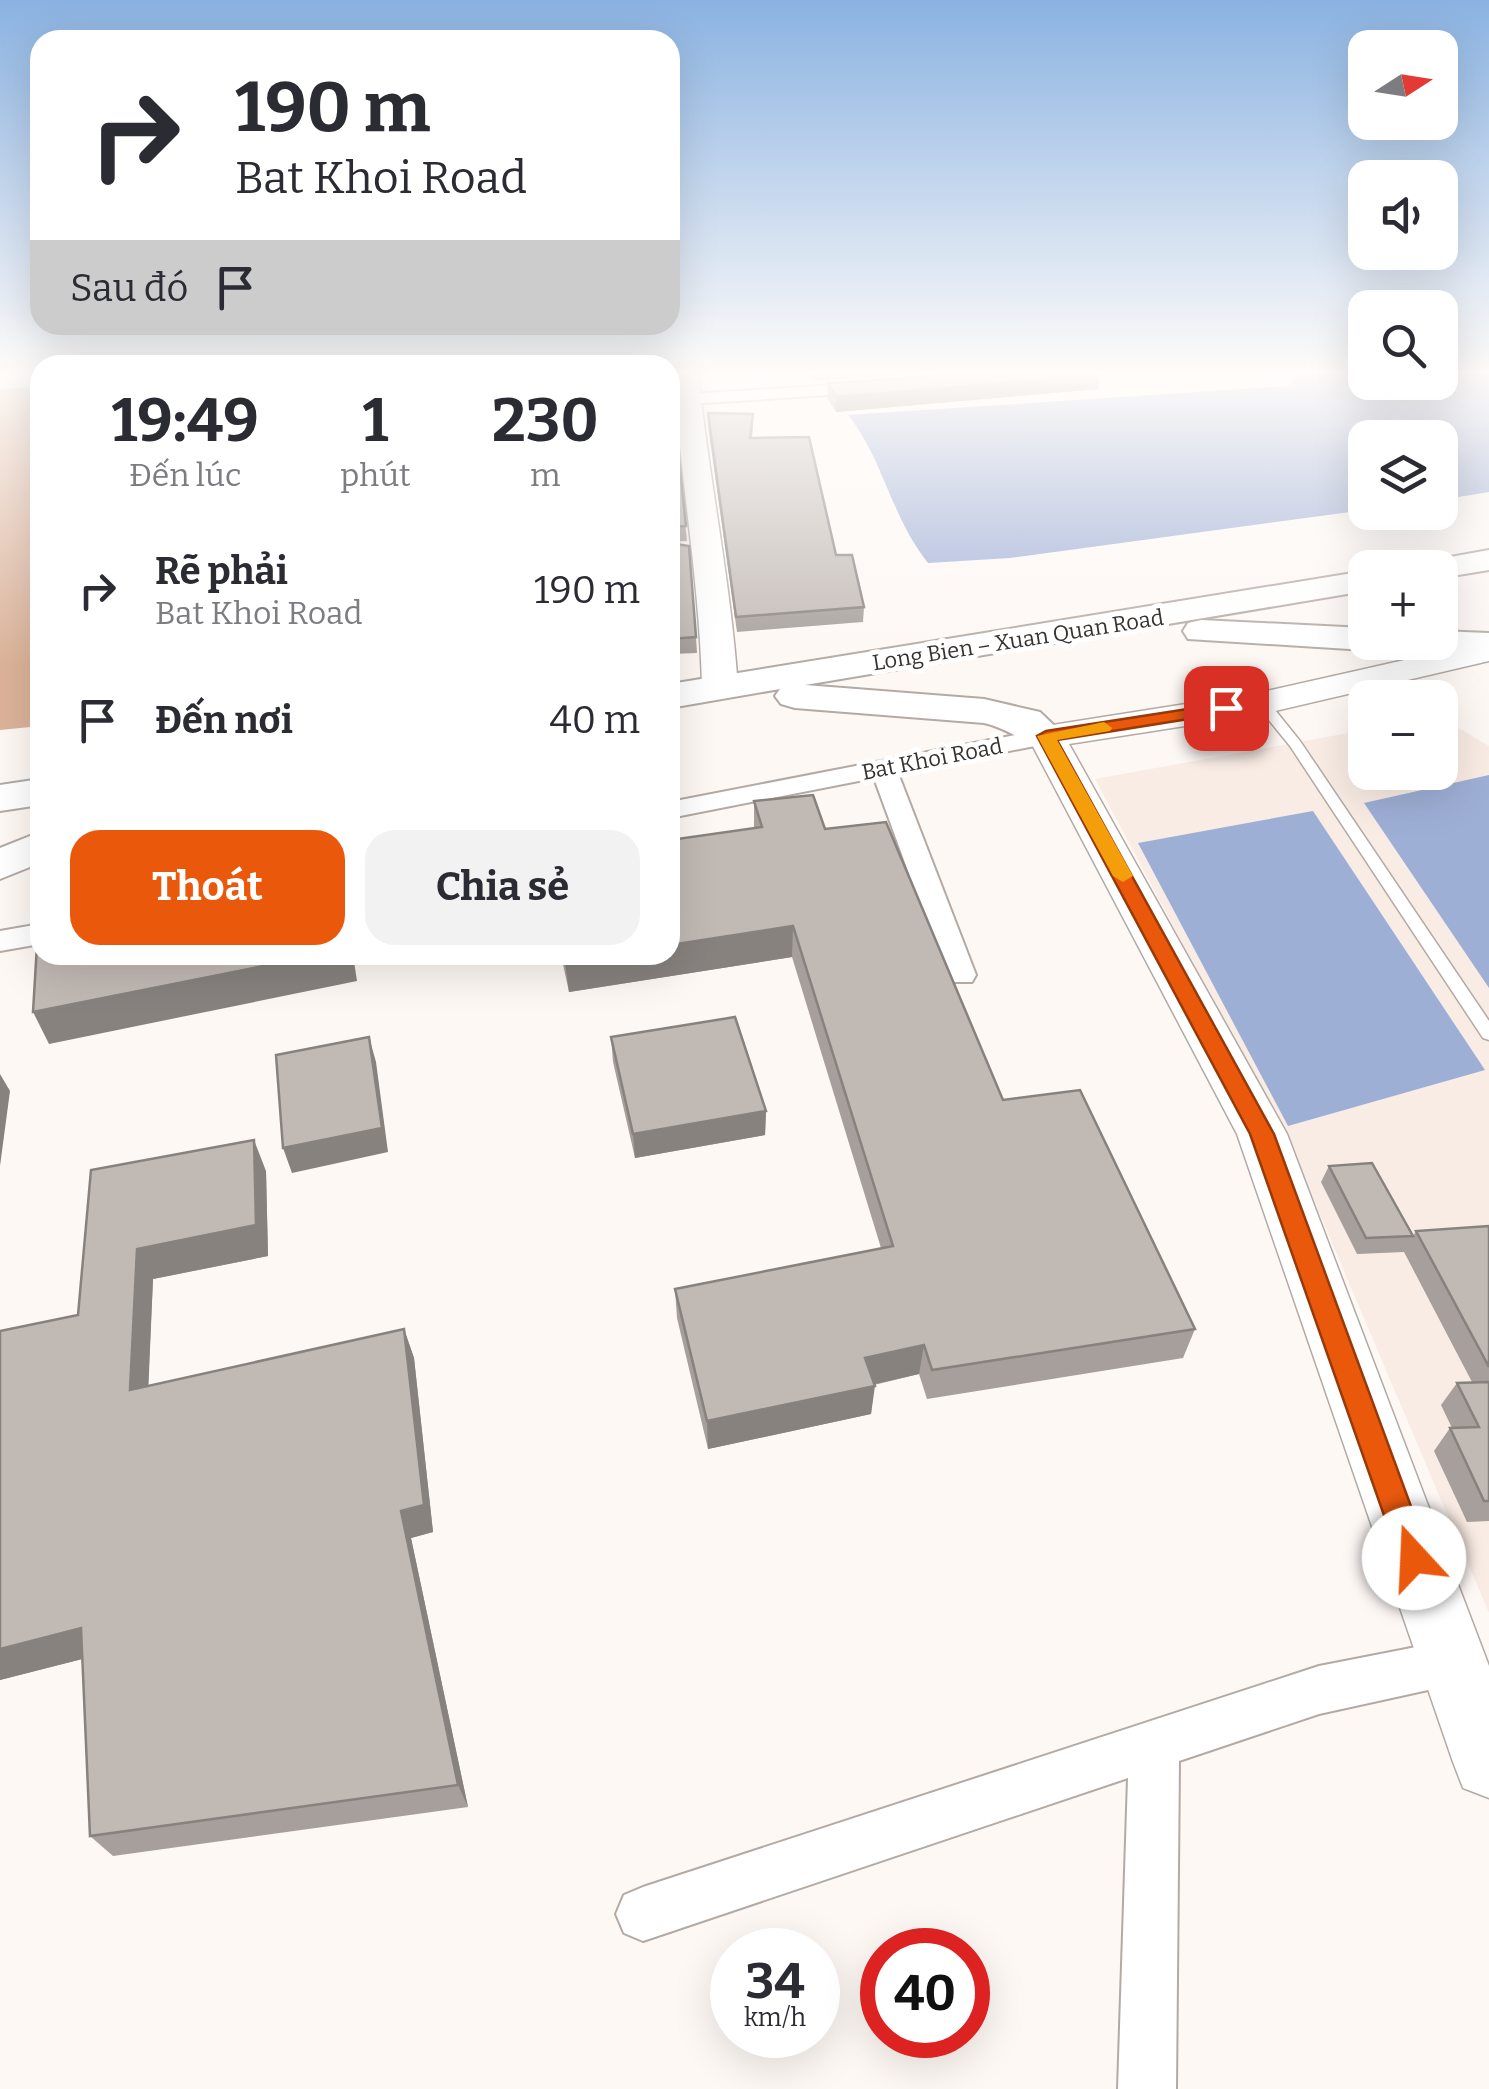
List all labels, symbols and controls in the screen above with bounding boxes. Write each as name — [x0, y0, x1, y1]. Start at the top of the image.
north arrow — [1348, 30, 1458, 140]
map controls — [1348, 30, 1458, 790]
text: 190 m — [235, 66, 430, 150]
icon: right — [70, 70, 200, 200]
text: Bat Khoi Road — [235, 151, 527, 205]
button: sound — [1348, 160, 1458, 270]
icon: arrive — [208, 260, 263, 315]
text: Sau đó — [70, 265, 188, 311]
button: search — [1348, 290, 1458, 400]
text: 19:49 — [111, 385, 259, 457]
text: 1 — [362, 385, 388, 457]
text: 230 — [492, 385, 599, 457]
button: layers — [1348, 420, 1458, 530]
text: Đến lúc — [129, 456, 241, 494]
text: phút — [340, 456, 411, 494]
text: m — [530, 456, 561, 494]
text: Rẽ phải — [155, 548, 288, 594]
button: + — [1348, 550, 1458, 660]
icon: right — [70, 563, 125, 618]
text: 190 m — [534, 567, 640, 613]
text: Bat Khoi Road — [155, 594, 363, 632]
street label: Long Bien – Xuan Quan Road — [870, 604, 1166, 676]
pin — [1184, 666, 1269, 751]
button: − — [1348, 680, 1458, 790]
icon: arrive — [1199, 681, 1254, 736]
icon: arrive — [70, 693, 125, 748]
text: Đến nơi — [155, 697, 293, 743]
text: 40 m — [550, 697, 640, 743]
street label: Bat Khoi Road — [859, 732, 1005, 786]
button: Thoát — [70, 830, 345, 945]
button: Chia sẻ — [365, 830, 640, 945]
position arrow — [1362, 1506, 1466, 1610]
speed limit sign: 40 — [860, 1928, 990, 2058]
text: 34 — [745, 1951, 805, 2011]
text: km/h — [744, 2003, 806, 2033]

